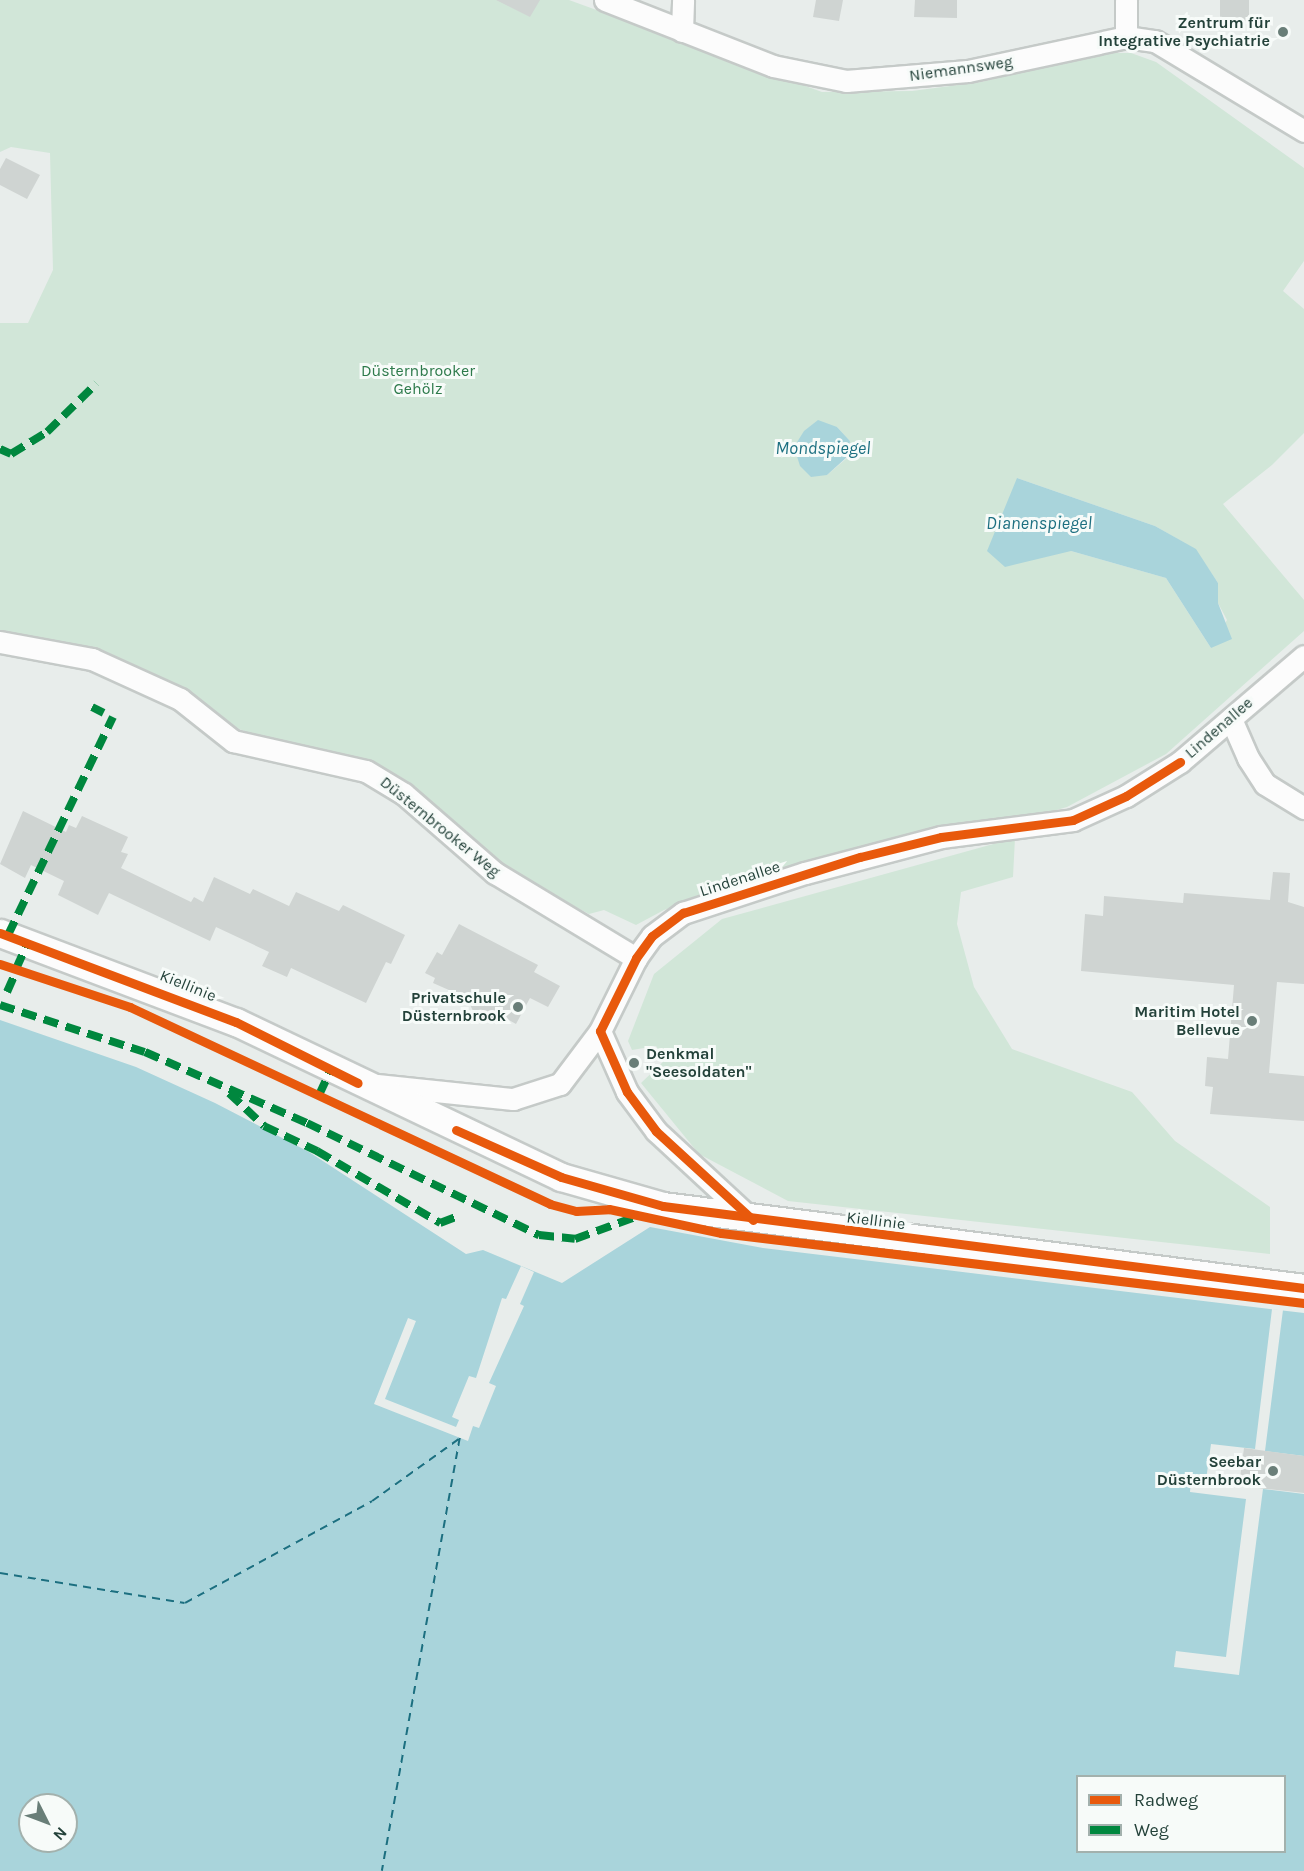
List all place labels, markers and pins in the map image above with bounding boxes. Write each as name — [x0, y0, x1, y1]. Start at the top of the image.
place label: Zentrum für Integrative Psychiatrie — [1098, 13, 1270, 51]
marker: Zentrum für Integrative Psychiatrie — [1274, 23, 1292, 41]
place label: Privatschule Düsternbrook — [402, 988, 506, 1026]
marker: Privatschule Düsternbrook — [511, 1000, 525, 1014]
place label: Maritim Hotel Bellevue — [1134, 1002, 1240, 1040]
marker: Maritim Hotel Bellevue — [1245, 1014, 1259, 1028]
place label: Denkmal "Seesoldaten" — [646, 1044, 752, 1082]
marker: Denkmal "Seesoldaten" — [627, 1056, 641, 1070]
place label: Seebar Düsternbrook — [1157, 1452, 1261, 1490]
marker: Seebar Düsternbrook — [1266, 1464, 1280, 1478]

